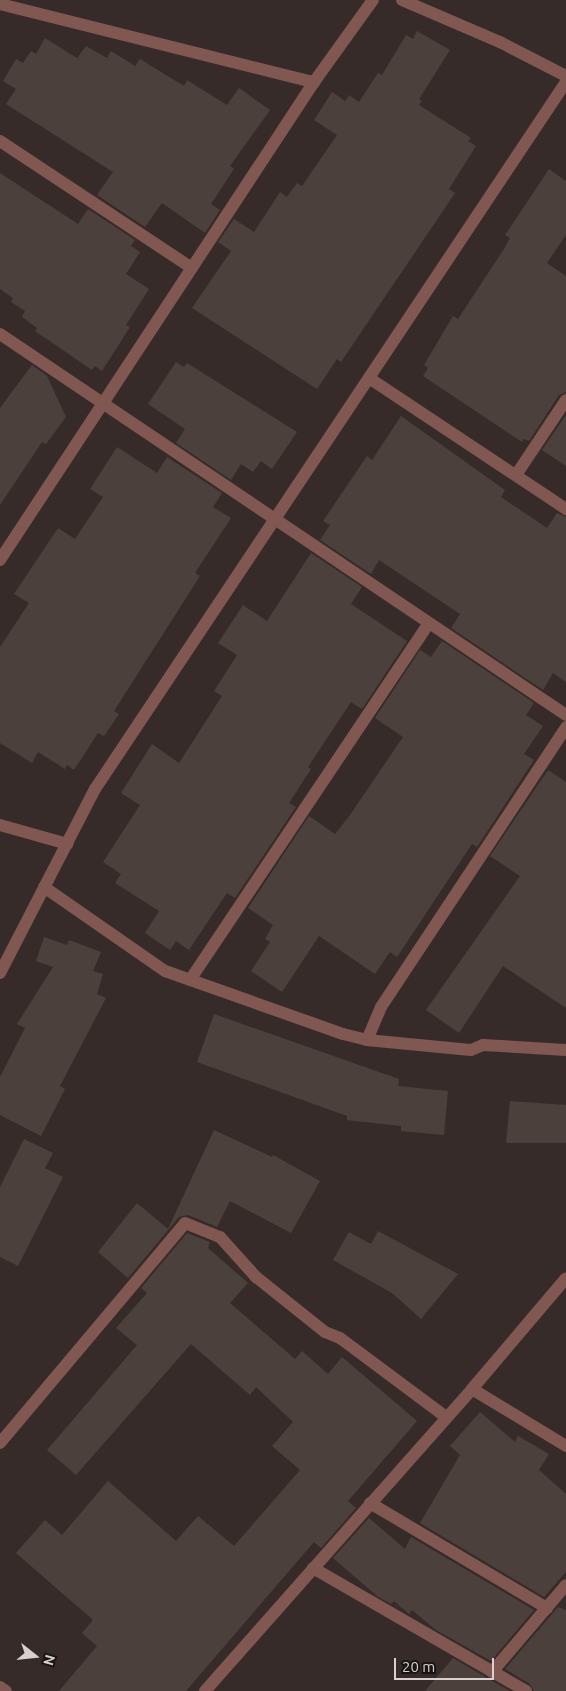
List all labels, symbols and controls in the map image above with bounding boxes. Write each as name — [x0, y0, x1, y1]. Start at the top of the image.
north arrow — [10, 1631, 60, 1681]
scale bar — [396, 1648, 496, 1680]
text: N — [40, 1653, 59, 1667]
text: 20 m — [402, 1658, 435, 1675]

